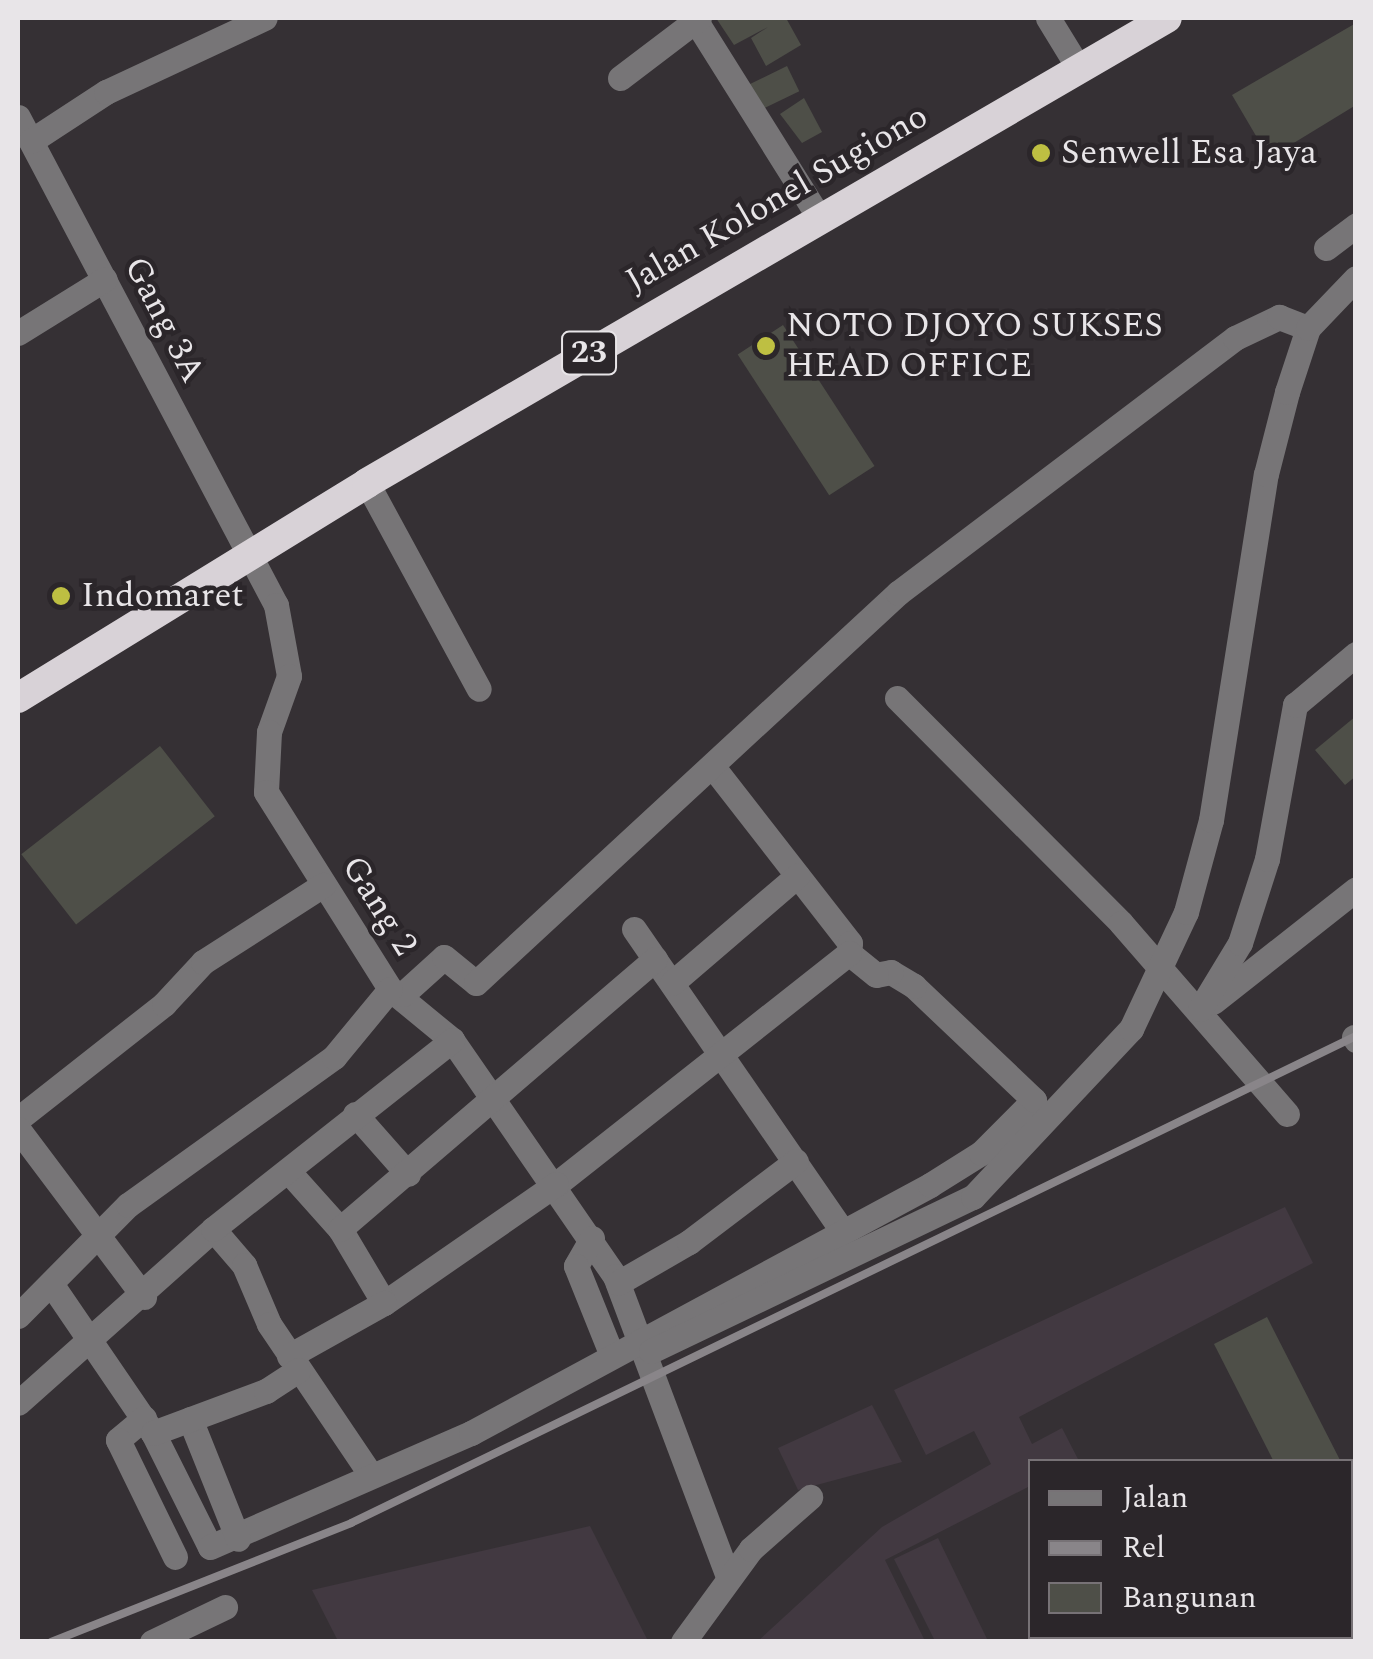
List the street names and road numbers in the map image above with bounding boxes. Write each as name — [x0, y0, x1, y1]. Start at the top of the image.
street label: Jalan Kolonel Sugiono — [619, 95, 935, 303]
street label: Gang 3A — [114, 250, 214, 390]
road number: 23 — [559, 326, 619, 380]
street label: Gang 2 — [332, 848, 426, 964]

